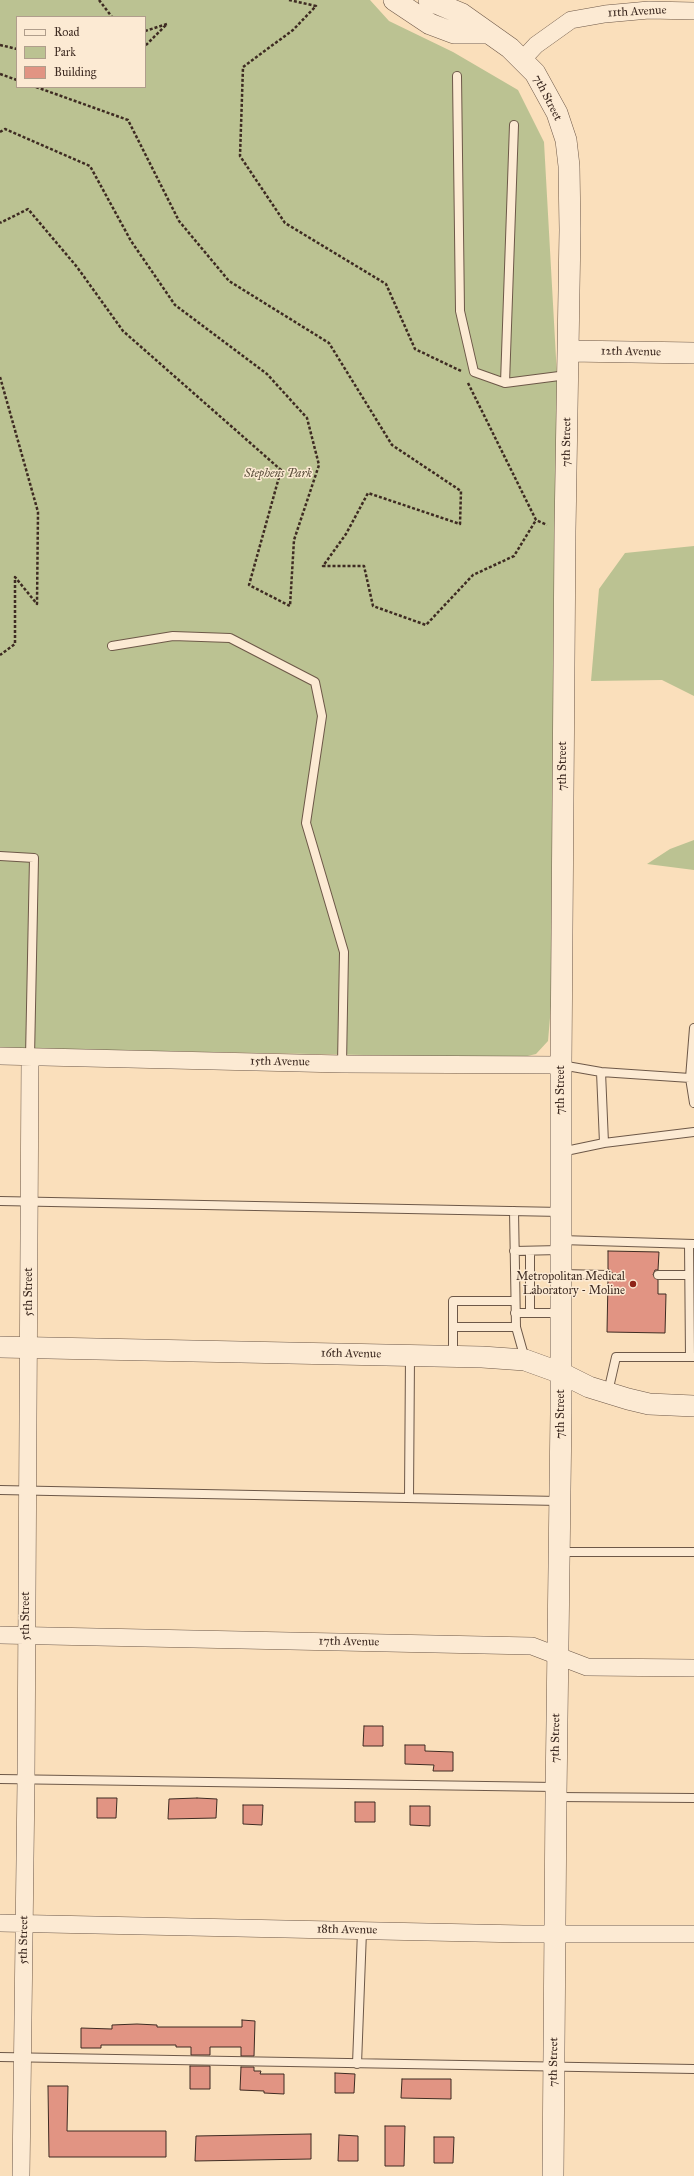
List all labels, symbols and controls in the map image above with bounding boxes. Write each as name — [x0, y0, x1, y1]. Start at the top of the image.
street label: 11th Avenue — [607, 3, 667, 21]
legend — [16, 16, 146, 88]
text: Road — [54, 25, 80, 39]
text: Park — [54, 45, 76, 59]
text: Building — [54, 65, 96, 79]
street label: 7th Street — [529, 73, 565, 123]
street label: 12th Avenue — [601, 344, 661, 360]
street label: 7th Street — [559, 417, 575, 467]
park label: Stephens Park — [244, 467, 312, 481]
street label: 7th Street — [556, 741, 570, 791]
street label: 15th Avenue — [250, 1054, 310, 1070]
street label: 7th Street — [554, 1065, 568, 1115]
street label: 5th Street — [22, 1268, 36, 1316]
place label: Metropolitan Medical Laboratory - Moline — [516, 1270, 625, 1298]
marker: Metropolitan Medical Laboratory - Moline — [628, 1279, 638, 1289]
street label: 16th Avenue — [321, 1346, 381, 1362]
street label: 7th Street — [554, 1389, 568, 1439]
street label: 5th Street — [19, 1592, 33, 1640]
street label: 17th Avenue — [319, 1634, 379, 1650]
street label: 7th Street — [548, 1713, 564, 1763]
street label: 5th Street — [16, 1915, 32, 1965]
street label: 18th Avenue — [317, 1922, 377, 1938]
street label: 7th Street — [546, 2037, 562, 2087]

